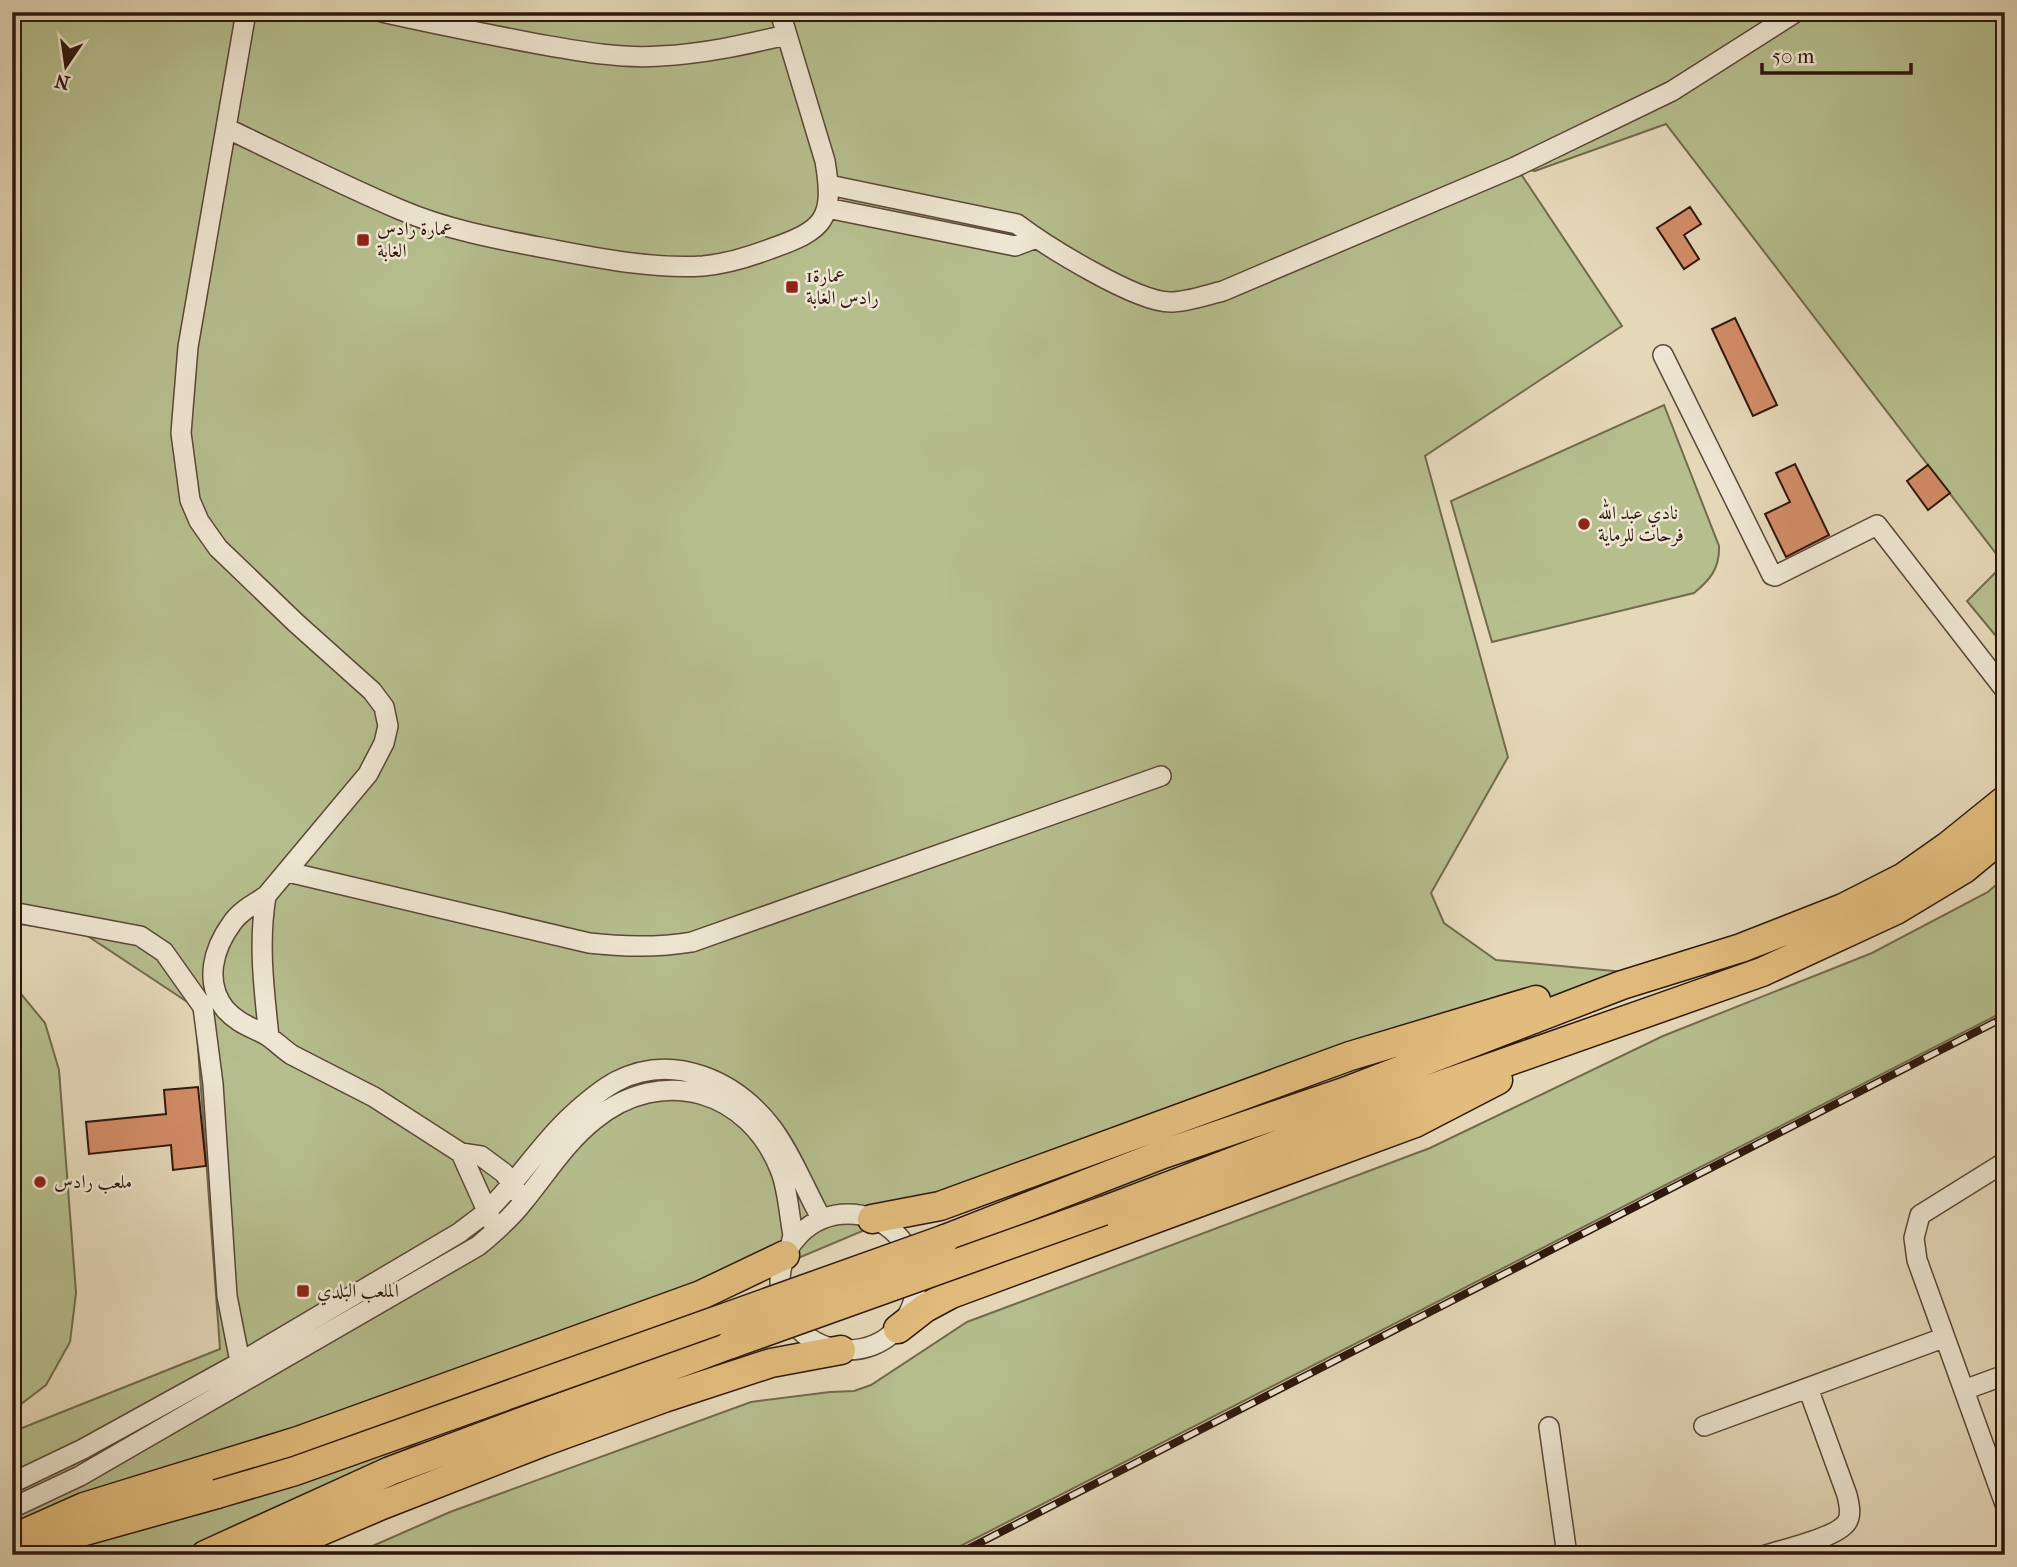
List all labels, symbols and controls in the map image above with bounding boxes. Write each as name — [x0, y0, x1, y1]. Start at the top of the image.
north arrow — [32, 32, 102, 102]
scale bar — [1762, 32, 1910, 76]
text: 50 m — [1772, 44, 1815, 68]
text: N — [52, 69, 72, 94]
place label: عمارة رادس الغابة — [377, 218, 453, 262]
marker: عمارة رادس الغابة — [355, 232, 371, 248]
place label: 1عمارة رادس الغابة — [806, 265, 879, 309]
marker: 1عمارة رادس الغابة — [784, 279, 800, 295]
place label: نادي عبد الله فرحات للرماية — [1598, 498, 1684, 547]
marker: نادي عبد الله فرحات للرماية — [1576, 516, 1592, 532]
place label: ملعب رادس — [54, 1171, 132, 1194]
marker: ملعب رادس — [32, 1174, 48, 1190]
place label: الملعب البلدي — [317, 1280, 399, 1306]
marker: الملعب البلدي — [295, 1283, 311, 1299]

